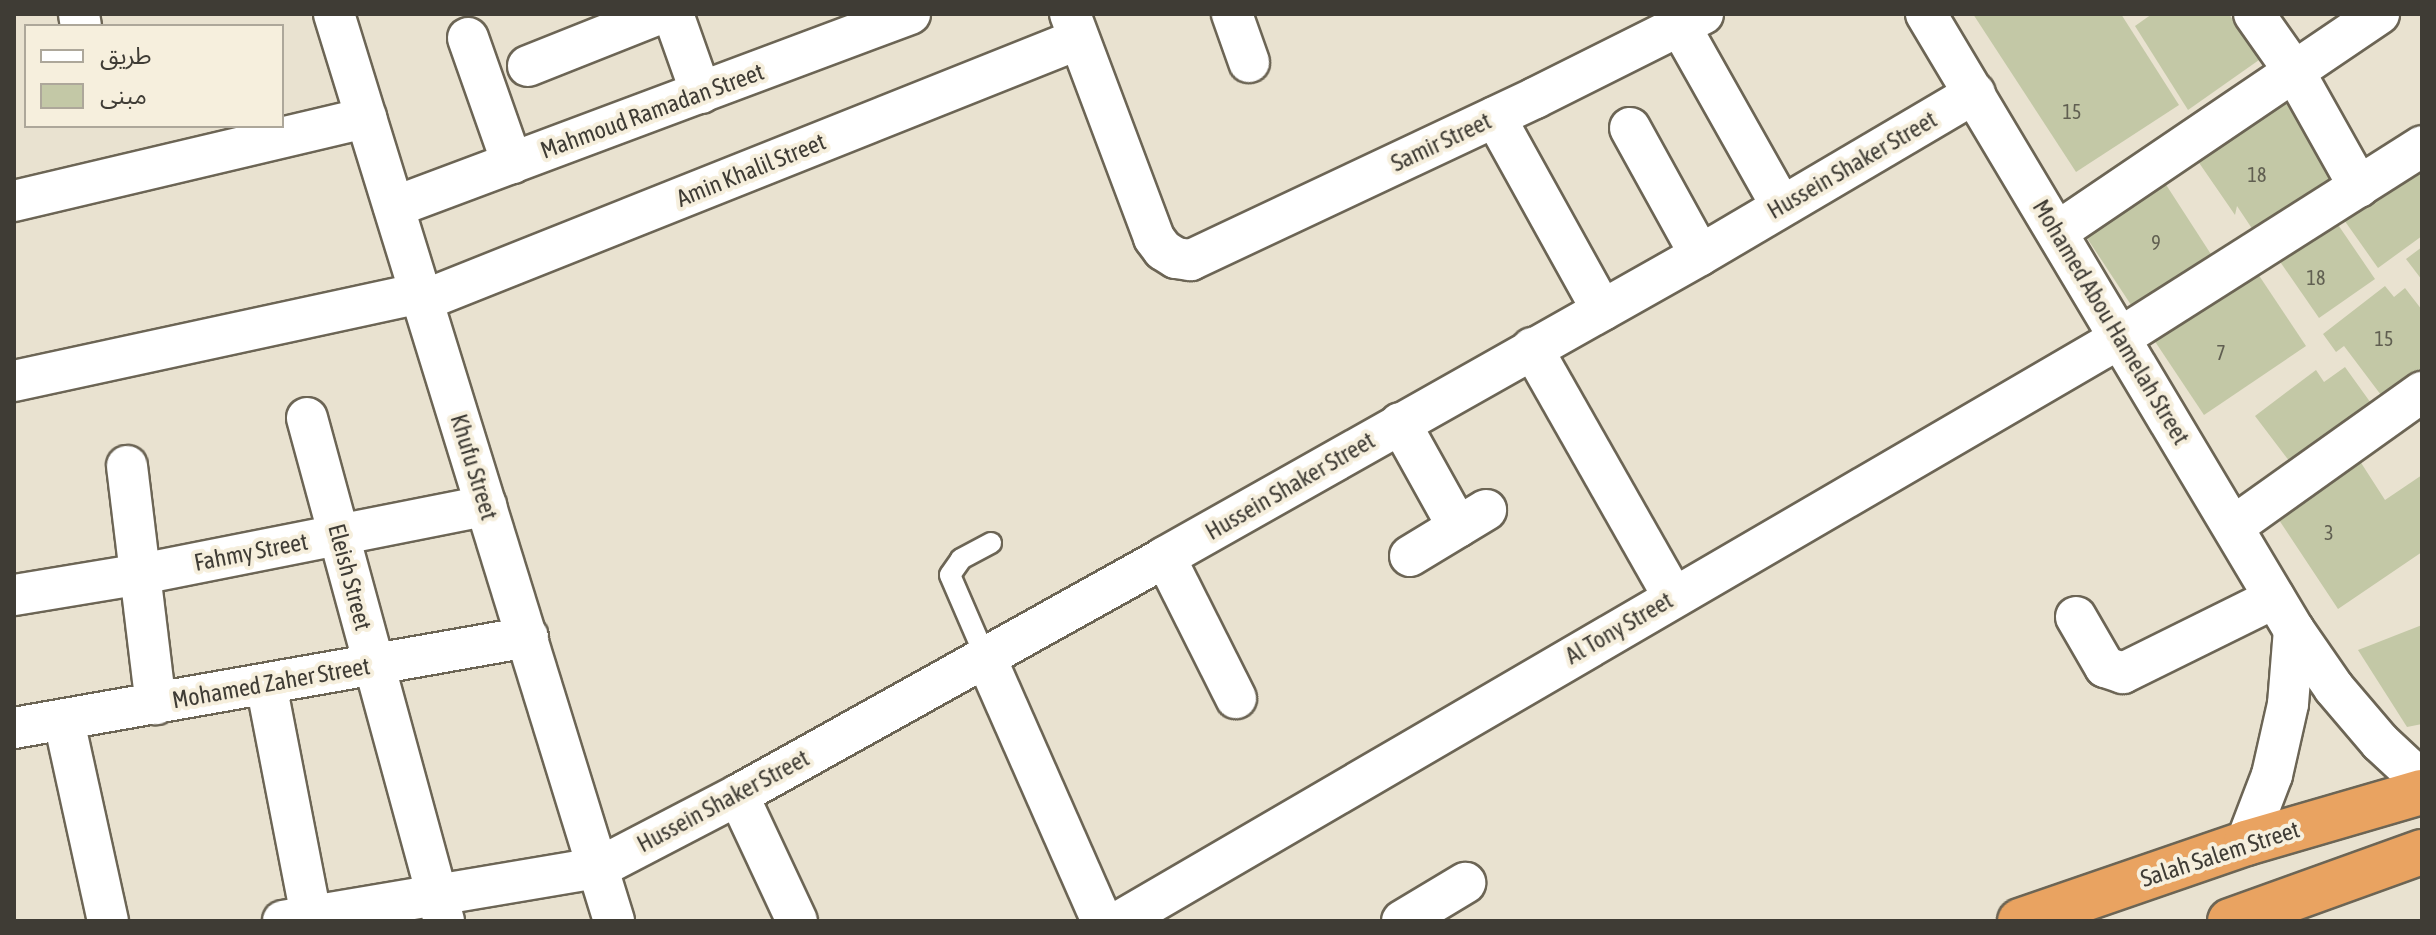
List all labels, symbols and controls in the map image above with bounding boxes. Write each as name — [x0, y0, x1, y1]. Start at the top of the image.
legend — [24, 24, 284, 128]
text: طريق — [100, 42, 152, 69]
street label: Mahmoud Ramadan Street — [536, 57, 768, 165]
text: مبنى — [100, 82, 147, 109]
house number: 15 — [2063, 99, 2081, 123]
street label: Hussein Shaker Street — [1762, 105, 1942, 225]
street label: Samir Street — [1386, 106, 1496, 178]
street label: Amin Khalil Street — [672, 127, 830, 213]
house number: 18 — [2248, 162, 2266, 186]
street label: Mohamed Abou Hamelah Street — [2026, 194, 2196, 450]
house number: 9 — [2151, 230, 2161, 254]
house number: 18 — [2307, 265, 2325, 289]
house number: 15 — [2375, 326, 2393, 350]
house number: 7 — [2216, 340, 2226, 364]
street label: Khufu Street — [444, 411, 504, 523]
street label: Hussein Shaker Street — [1200, 426, 1380, 546]
house number: 3 — [2324, 520, 2334, 544]
street label: Eleish Street — [322, 521, 378, 633]
street label: Fahmy Street — [192, 527, 310, 577]
street label: Al Tony Street — [1560, 586, 1678, 670]
street label: Mohamed Zaher Street — [170, 651, 372, 715]
street label: Hussein Shaker Street — [632, 744, 814, 858]
street label: Salah Salem Street — [2137, 815, 2303, 893]

